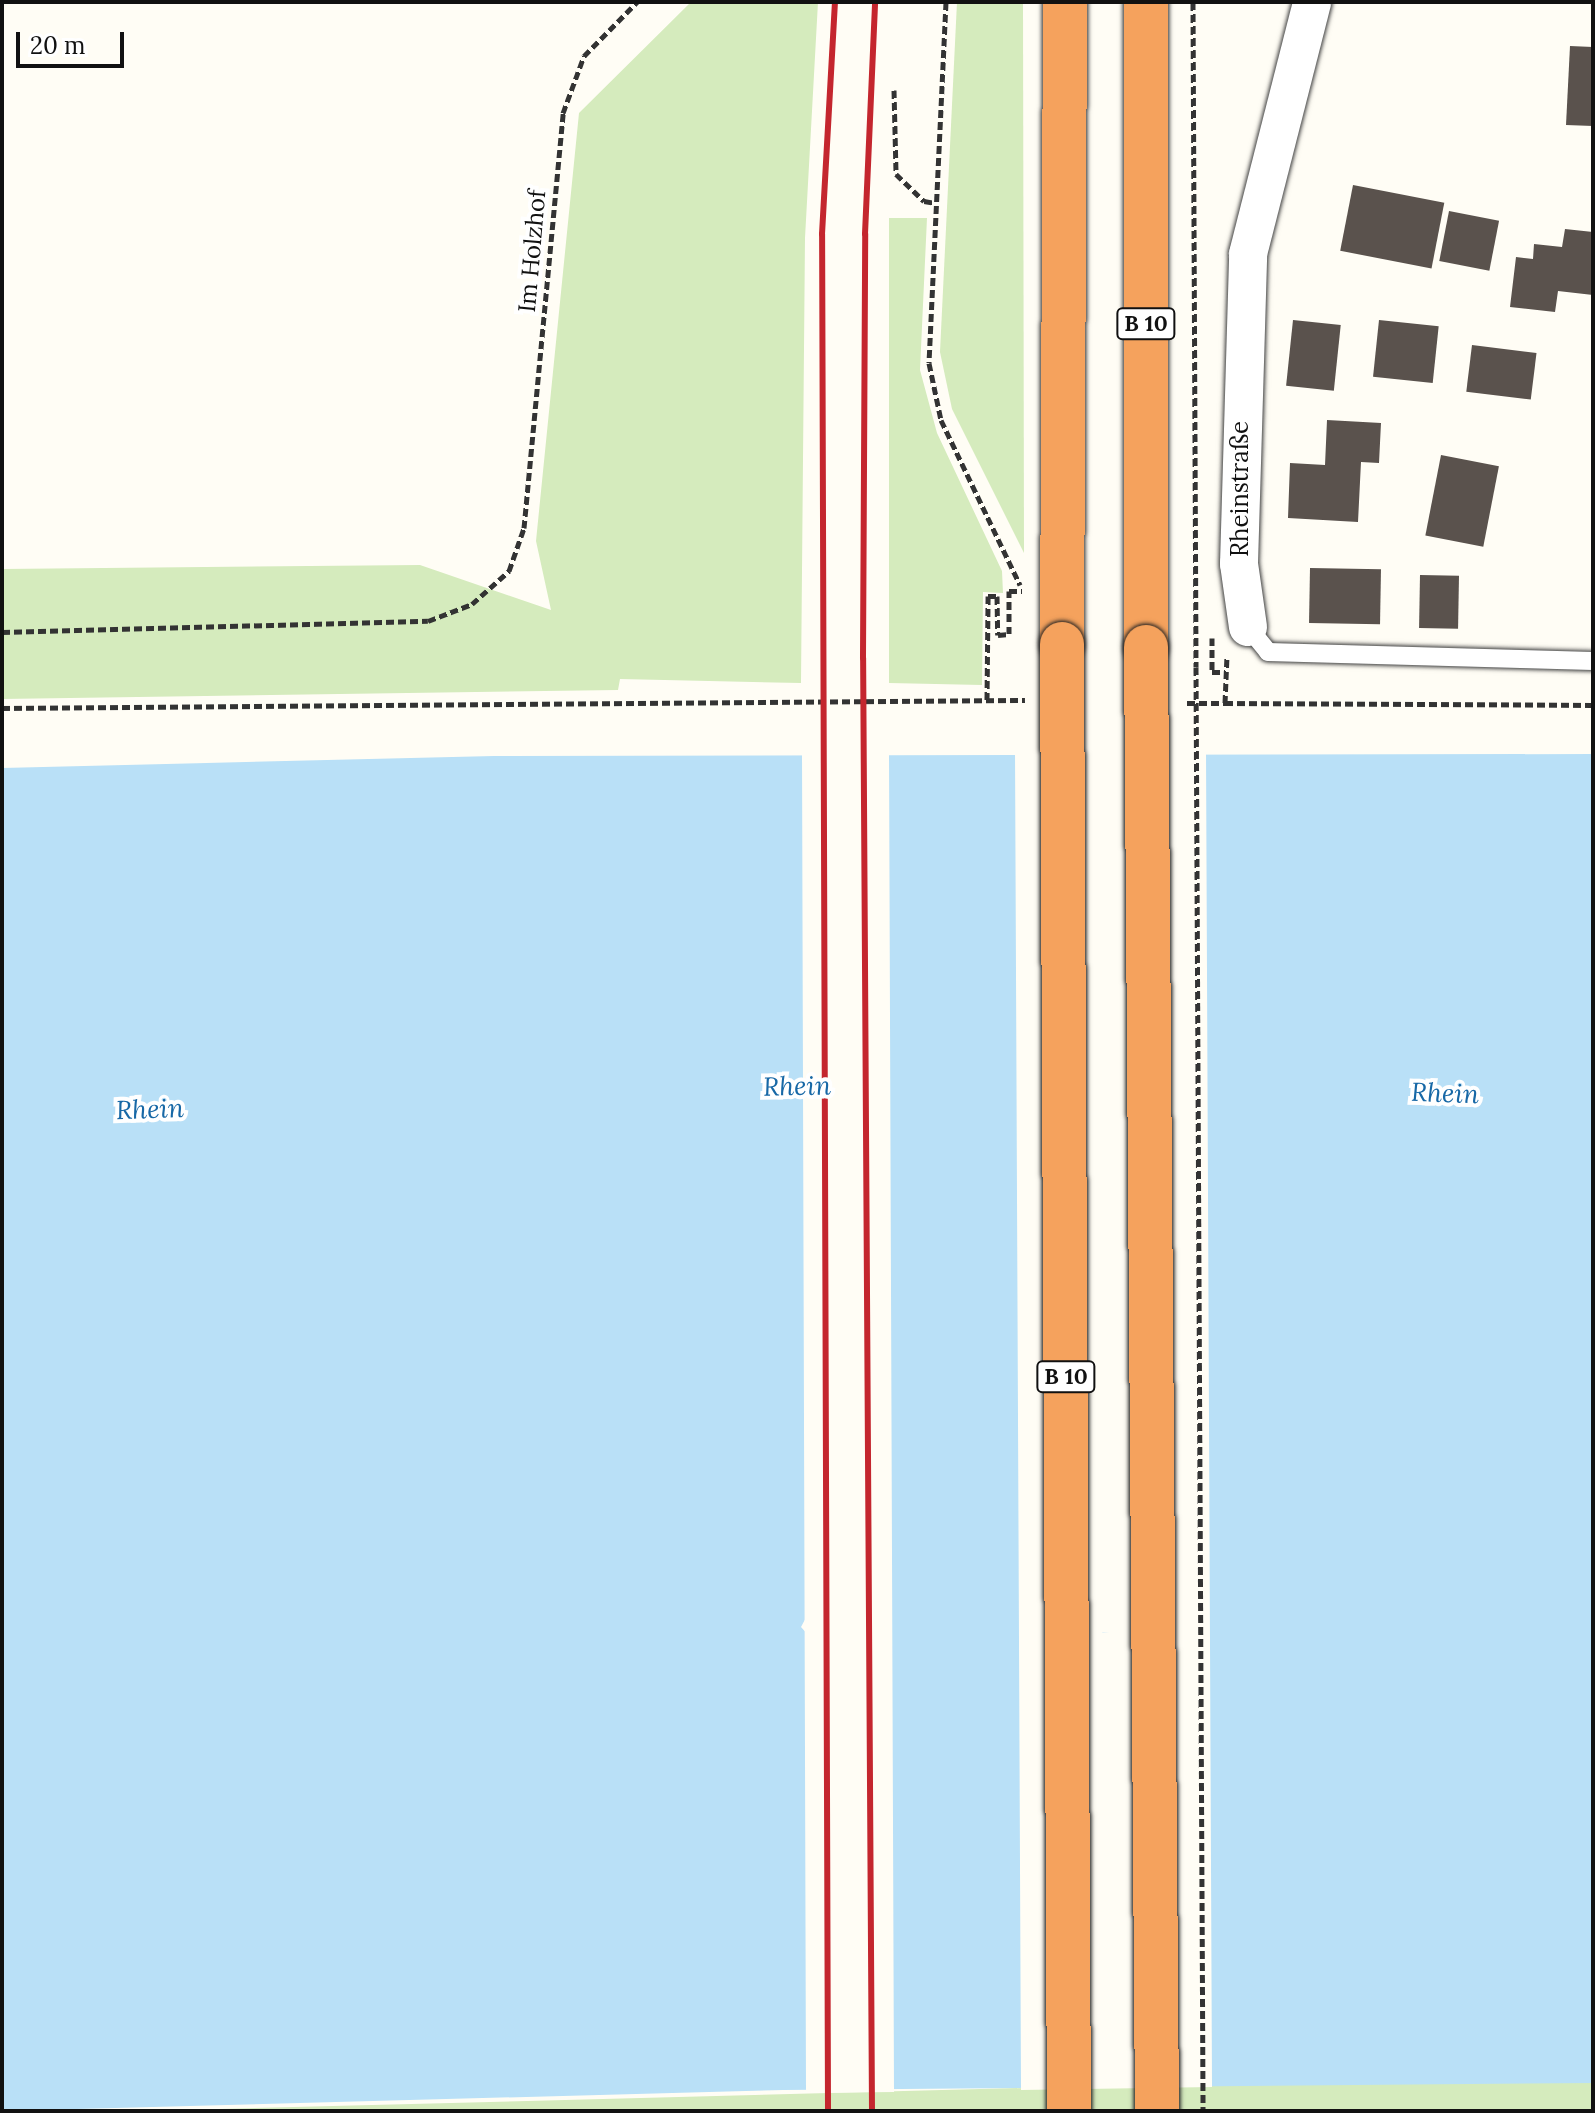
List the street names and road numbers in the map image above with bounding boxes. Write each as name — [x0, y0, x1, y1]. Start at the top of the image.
street label: Im Holzhof — [512, 188, 552, 314]
road number: B 10 — [1116, 306, 1176, 342]
street label: Rheinstraße — [1226, 421, 1254, 557]
road number: B 10 — [1036, 1359, 1096, 1395]

